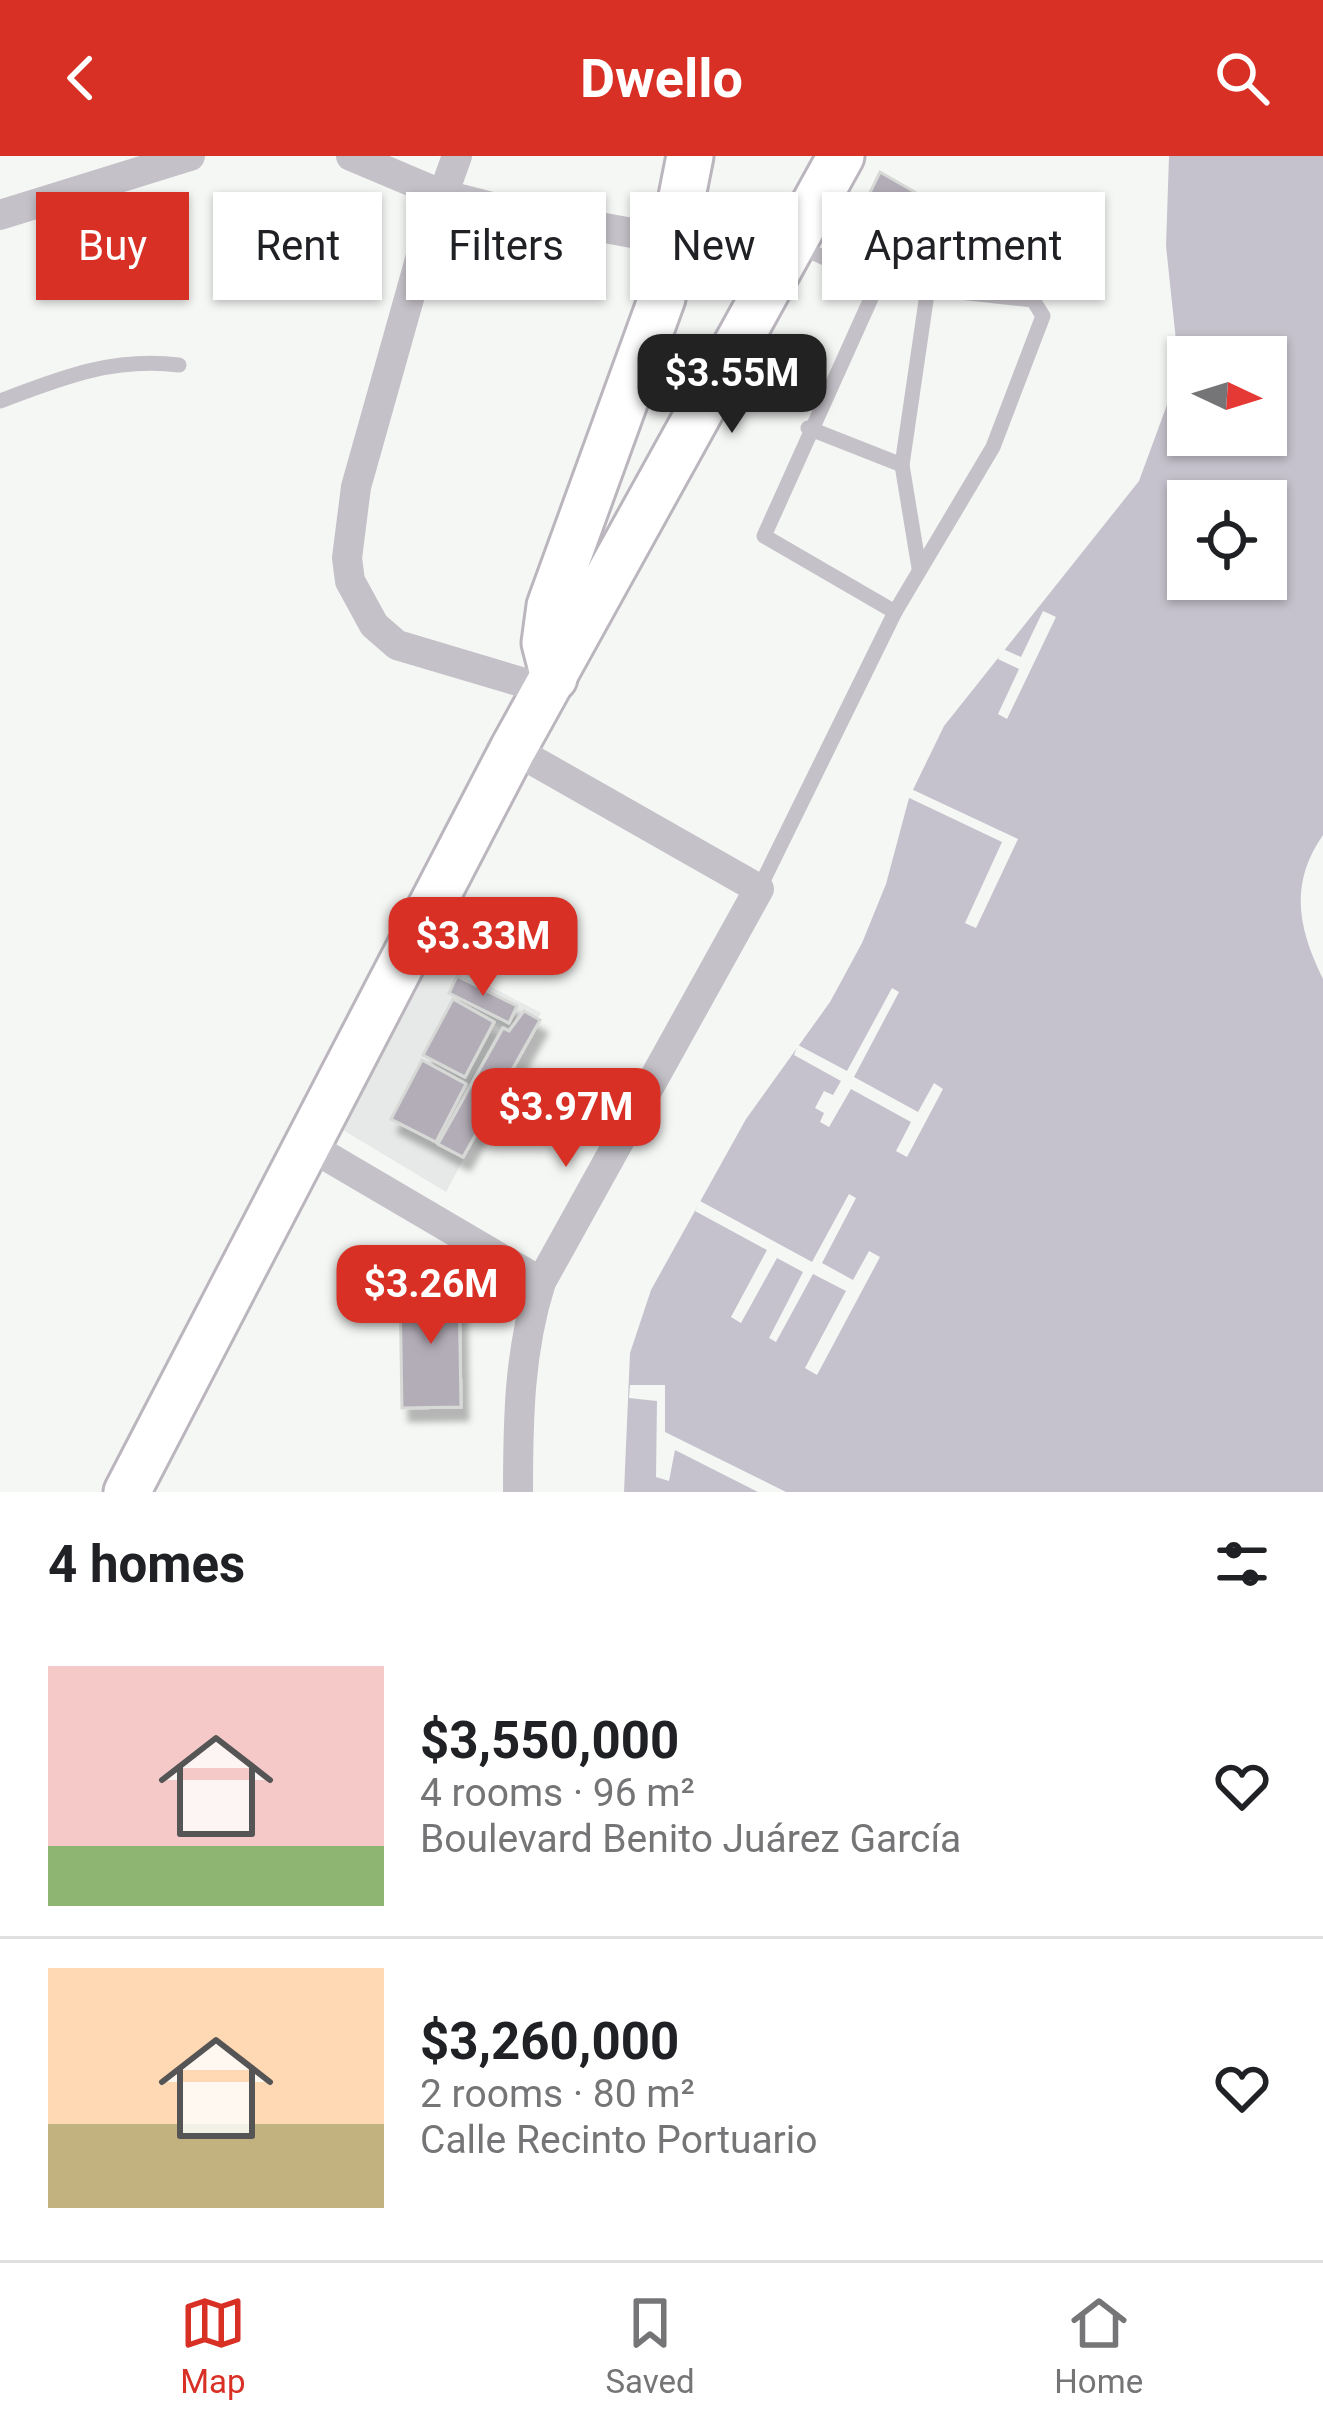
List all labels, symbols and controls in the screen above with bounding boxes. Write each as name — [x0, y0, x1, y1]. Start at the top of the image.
icon: back — [48, 45, 114, 111]
icon: search — [1209, 45, 1275, 111]
text: Dwello — [580, 47, 743, 110]
chip: Buy — [36, 192, 189, 300]
chip: Rent — [213, 192, 382, 300]
chip: Filters — [406, 192, 606, 300]
chip: New — [630, 192, 798, 300]
chip: Apartment — [822, 192, 1105, 300]
pin: $3.55M — [634, 334, 830, 436]
north arrow — [1167, 336, 1287, 456]
map controls — [1167, 336, 1287, 600]
text: $3.55M — [665, 350, 799, 396]
button: locate — [1167, 480, 1287, 600]
pin: $3.33M — [385, 897, 581, 999]
text: $3.33M — [416, 913, 550, 959]
pin: $3.97M — [468, 1068, 664, 1170]
text: $3.97M — [499, 1084, 633, 1130]
pin: $3.26M — [333, 1245, 529, 1347]
text: $3.26M — [364, 1261, 498, 1307]
icon: filters — [1209, 1531, 1275, 1597]
text: 4 homes — [48, 1535, 245, 1594]
text: $3,550,000 — [420, 1711, 679, 1770]
icon: home — [144, 1714, 288, 1858]
icon: heart — [1209, 1753, 1275, 1819]
text: 4 rooms · 96 m² — [420, 1770, 695, 1816]
text: Boulevard Benito Juárez García — [420, 1816, 961, 1862]
text: $3,260,000 — [420, 2012, 679, 2071]
icon: home — [144, 2016, 288, 2160]
icon: heart — [1209, 2055, 1275, 2121]
text: 2 rooms · 80 m² — [420, 2071, 695, 2117]
text: Calle Recinto Portuario — [420, 2117, 818, 2163]
tab: Map — [180, 2290, 246, 2401]
tab: Saved — [605, 2290, 695, 2401]
tab: Home — [1054, 2290, 1143, 2401]

